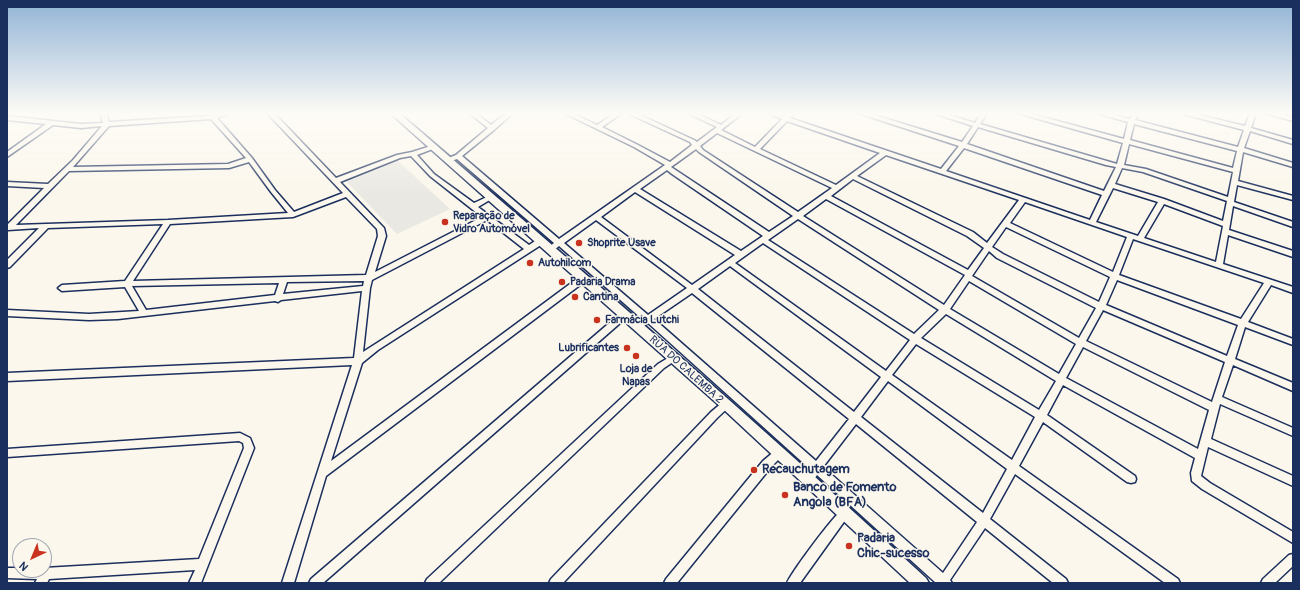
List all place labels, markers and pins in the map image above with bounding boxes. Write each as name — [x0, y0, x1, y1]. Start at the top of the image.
place label: Reparação de Vidro Automóvel — [453, 209, 530, 235]
marker: Reparação de Vidro Automóvel — [440, 217, 450, 227]
place label: Shoprite Usave — [587, 236, 656, 250]
marker: Shoprite Usave — [574, 238, 584, 248]
place label: Autohilcom — [538, 256, 591, 270]
marker: Autohilcom — [525, 258, 535, 268]
place label: Padaria Drama — [570, 275, 635, 289]
marker: Padaria Drama — [557, 277, 567, 287]
place label: Cantina — [583, 290, 618, 304]
marker: Cantina — [570, 292, 580, 302]
place label: Farmácia Lutchi — [605, 313, 679, 327]
marker: Farmácia Lutchi — [592, 315, 602, 325]
place label: Lubrificantes — [558, 341, 619, 355]
marker: Lubrificantes — [622, 343, 632, 353]
marker: Loja de Napas — [631, 351, 641, 361]
place label: Loja de Napas — [619, 362, 653, 388]
place label: Recauchutagem — [762, 462, 850, 478]
marker: Recauchutagem — [749, 465, 759, 475]
place label: Banco de Fomento Angola (BFA) — [793, 480, 896, 511]
marker: Banco de Fomento Angola (BFA) — [780, 490, 790, 500]
place label: Padaria Chic-sucesso — [857, 531, 929, 562]
marker: Padaria Chic-sucesso — [844, 541, 854, 551]

